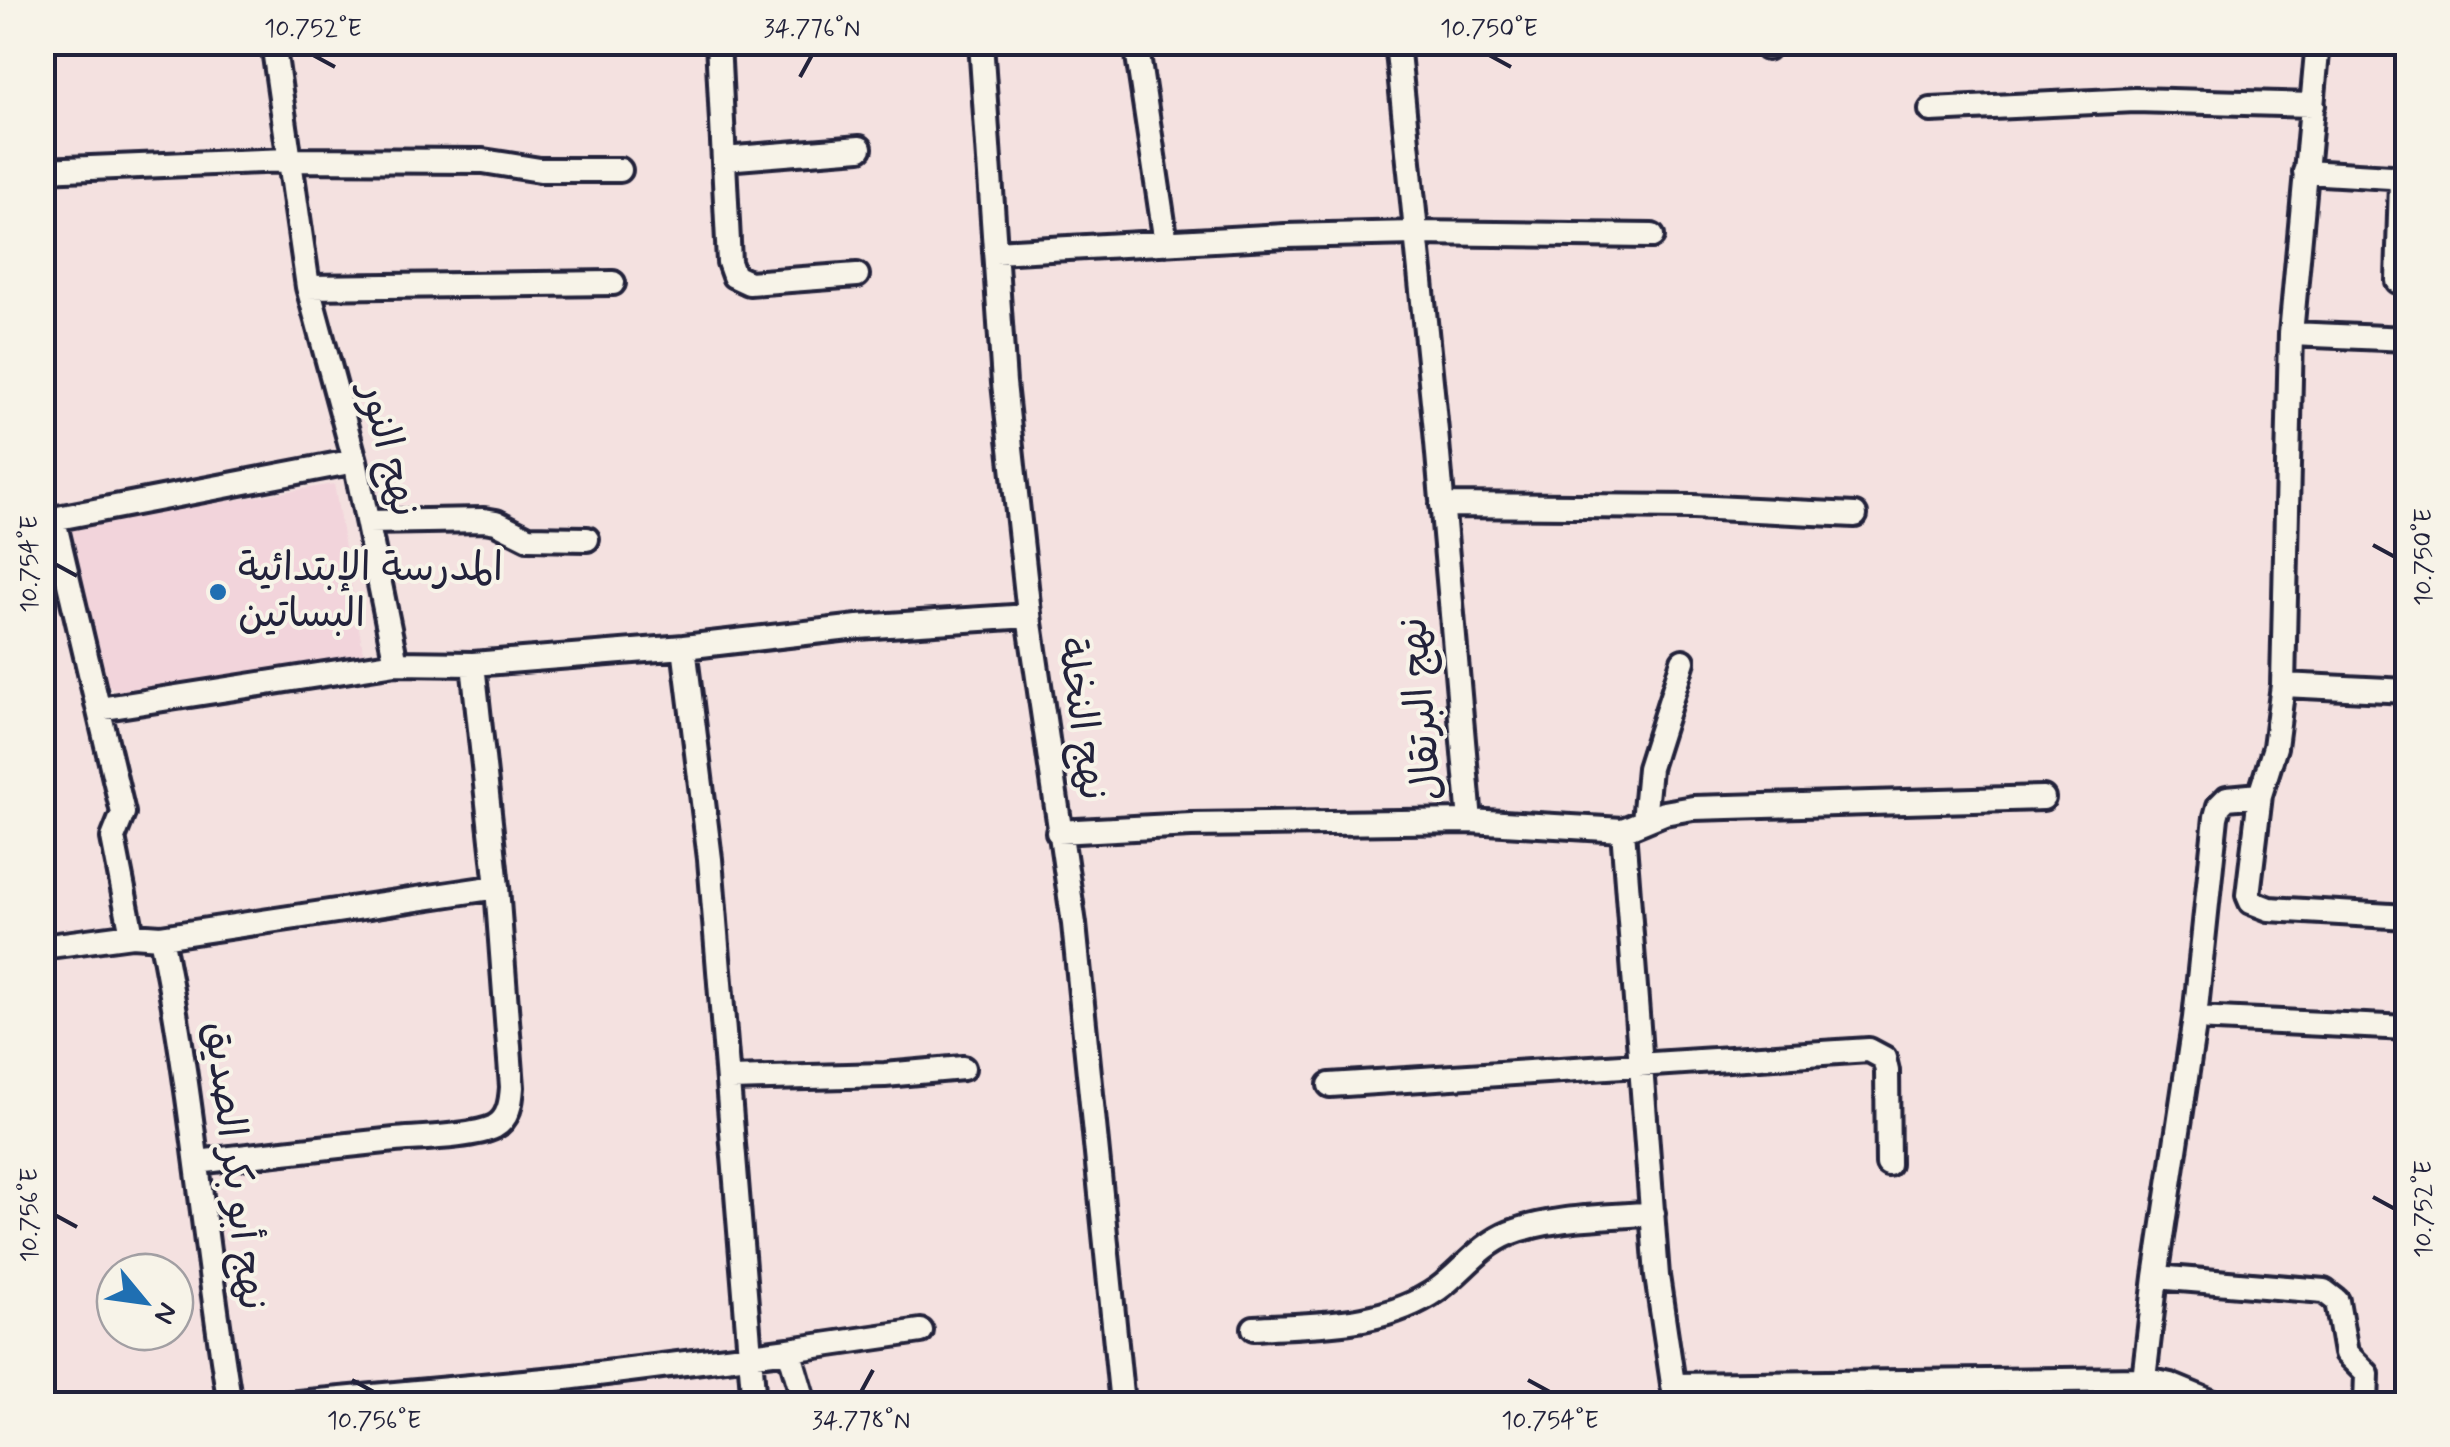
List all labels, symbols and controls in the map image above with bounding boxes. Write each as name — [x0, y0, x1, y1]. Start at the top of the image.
text: 10.752°E — [264, 13, 362, 46]
text: 34.776°N — [764, 13, 860, 46]
text: 10.750°E — [1440, 13, 1538, 46]
street label: نهج النور — [346, 375, 430, 522]
text: 10.750°E — [2408, 508, 2441, 606]
text: 10.754°E — [14, 515, 47, 613]
place label: المدرسة الإبتدائية البساتين — [238, 543, 503, 641]
marker: المدرسة الإبتدائية البساتين — [207, 581, 229, 603]
street label: نهج البرتقال — [1388, 615, 1456, 803]
street label: نهج النخلة — [1044, 634, 1118, 804]
street label: نهج أبو بكر الصديق — [191, 1019, 277, 1313]
text: 10.752°E — [2408, 1160, 2441, 1258]
text: 10.756°E — [14, 1168, 47, 1262]
north arrow — [95, 1252, 195, 1352]
text: N — [144, 1296, 185, 1330]
text: 10.756°E — [327, 1405, 421, 1438]
text: 34.778°N — [812, 1405, 910, 1438]
text: 10.754°E — [1501, 1405, 1599, 1438]

